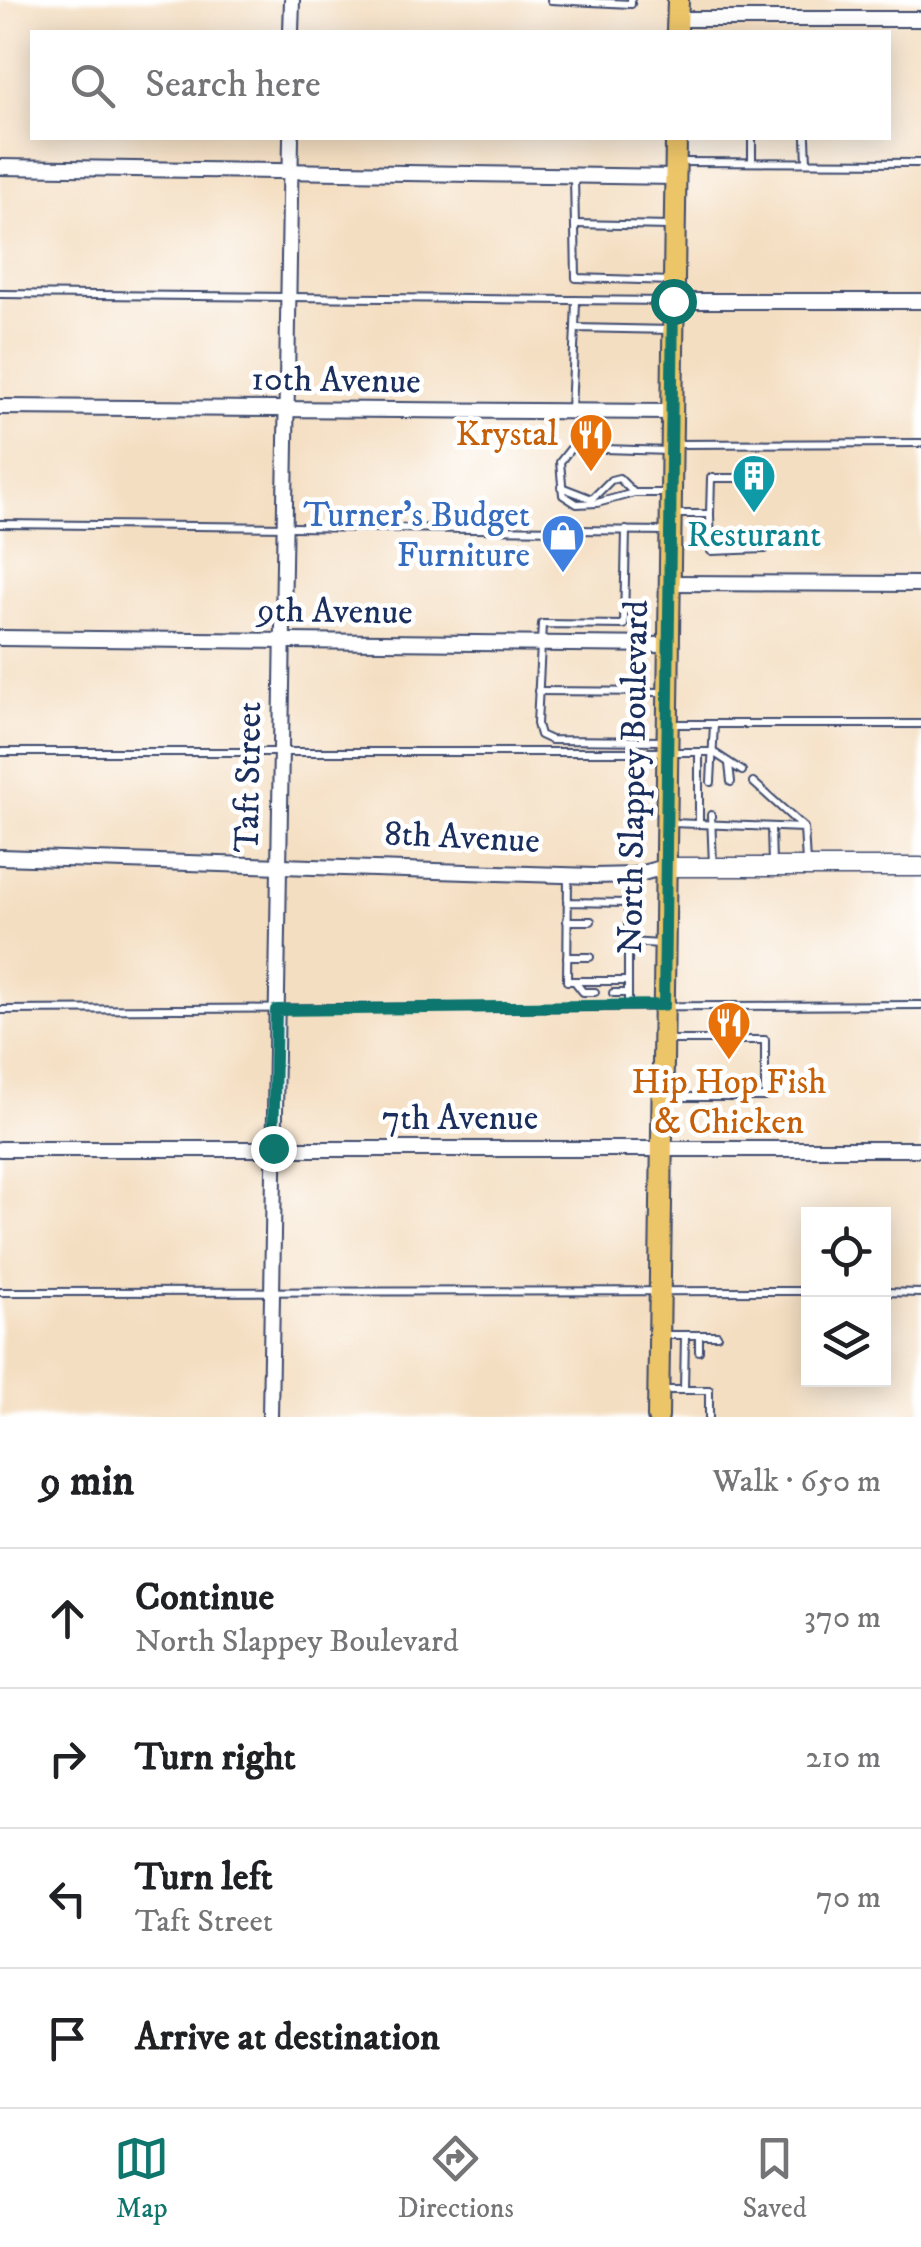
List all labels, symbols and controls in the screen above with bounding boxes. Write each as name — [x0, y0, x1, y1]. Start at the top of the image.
search box — [30, 30, 891, 140]
icon: search — [65, 58, 120, 113]
text: Search here — [145, 61, 321, 109]
route start — [651, 279, 697, 325]
street label: 10th Avenue — [251, 358, 421, 404]
restaurant icon: Krystal — [568, 412, 614, 473]
place label: Krystal — [455, 413, 558, 457]
building icon: Resturant — [731, 453, 777, 514]
place label: Turner's Budget Furniture — [304, 494, 530, 578]
shop icon: Turner's Budget Furniture — [540, 513, 586, 574]
place label: Resturant — [687, 514, 821, 558]
street label: 9th Avenue — [255, 589, 413, 635]
street label: North Slappey Boulevard — [609, 599, 659, 954]
street label: Taft Street — [226, 701, 272, 853]
street label: 8th Avenue — [383, 812, 541, 864]
restaurant icon: Hip Hop Fish & Chicken — [706, 1000, 752, 1061]
place label: Hip Hop Fish & Chicken — [632, 1061, 826, 1145]
street label: 7th Avenue — [382, 1097, 538, 1141]
route end — [251, 1126, 297, 1172]
map controls — [801, 1207, 891, 1387]
button: locate — [801, 1207, 891, 1297]
button: layers — [801, 1297, 891, 1387]
text: 9 min — [40, 1456, 134, 1508]
text: Walk · 650 m — [712, 1462, 881, 1502]
text: Continue — [135, 1574, 274, 1622]
icon: ahead — [40, 1591, 95, 1646]
text: 370 m — [804, 1598, 881, 1638]
text: North Slappey Boulevard — [135, 1622, 459, 1662]
icon: right — [40, 1731, 95, 1786]
text: Turn right — [135, 1734, 296, 1782]
text: 210 m — [806, 1738, 881, 1778]
text: Turn left — [135, 1854, 273, 1902]
icon: left — [40, 1871, 95, 1926]
text: 70 m — [816, 1878, 881, 1918]
text: Taft Street — [135, 1902, 273, 1942]
icon: arrive — [40, 2011, 95, 2066]
text: Arrive at destination — [135, 2014, 440, 2062]
tab: Map — [114, 2131, 169, 2226]
tab: Directions — [398, 2131, 514, 2226]
tab: Saved — [742, 2131, 807, 2226]

